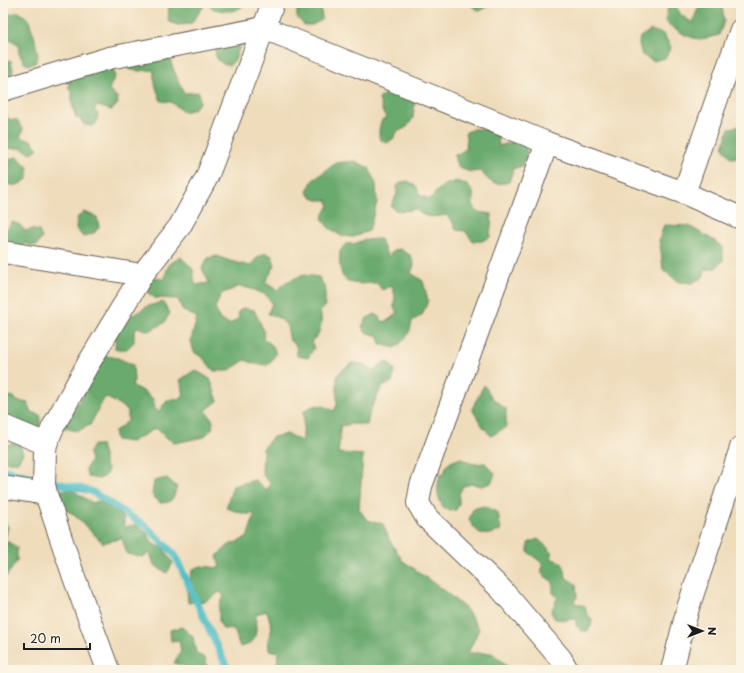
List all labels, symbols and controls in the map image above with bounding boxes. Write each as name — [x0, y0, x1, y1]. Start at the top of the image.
north arrow — [682, 611, 722, 651]
scale bar — [24, 625, 90, 651]
text: N — [704, 627, 721, 636]
text: 20 m — [30, 629, 61, 647]

